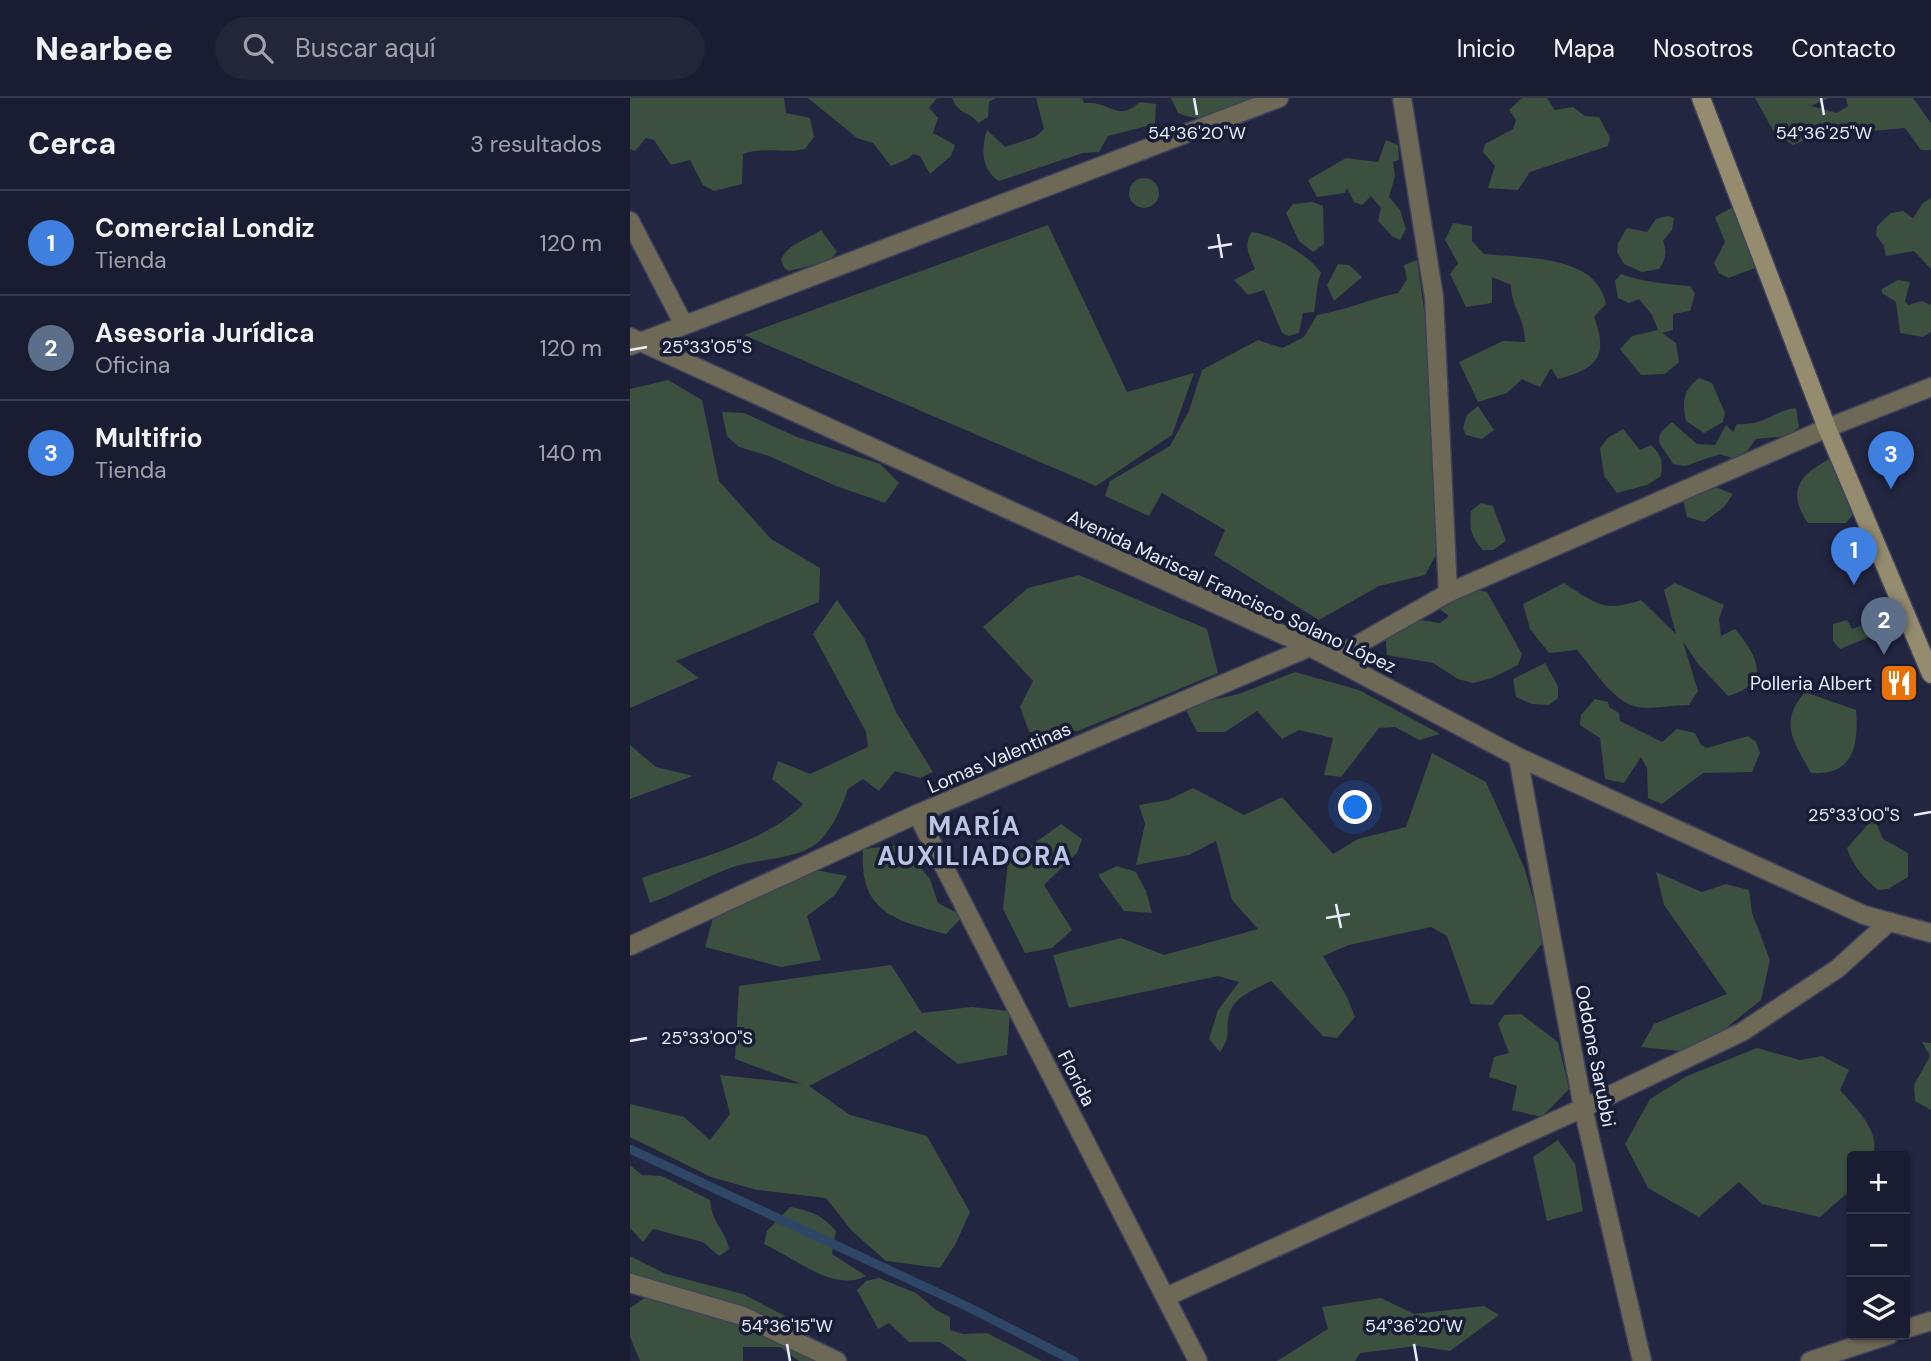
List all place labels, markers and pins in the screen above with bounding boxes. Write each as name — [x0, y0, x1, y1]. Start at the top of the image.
pin: 3 — [1868, 431, 1914, 489]
pin: 1 — [1831, 527, 1877, 585]
pin: 2 — [1861, 597, 1907, 655]
restaurant icon: Polleria Albert — [1878, 662, 1920, 704]
place label: Polleria Albert — [1750, 671, 1872, 696]

